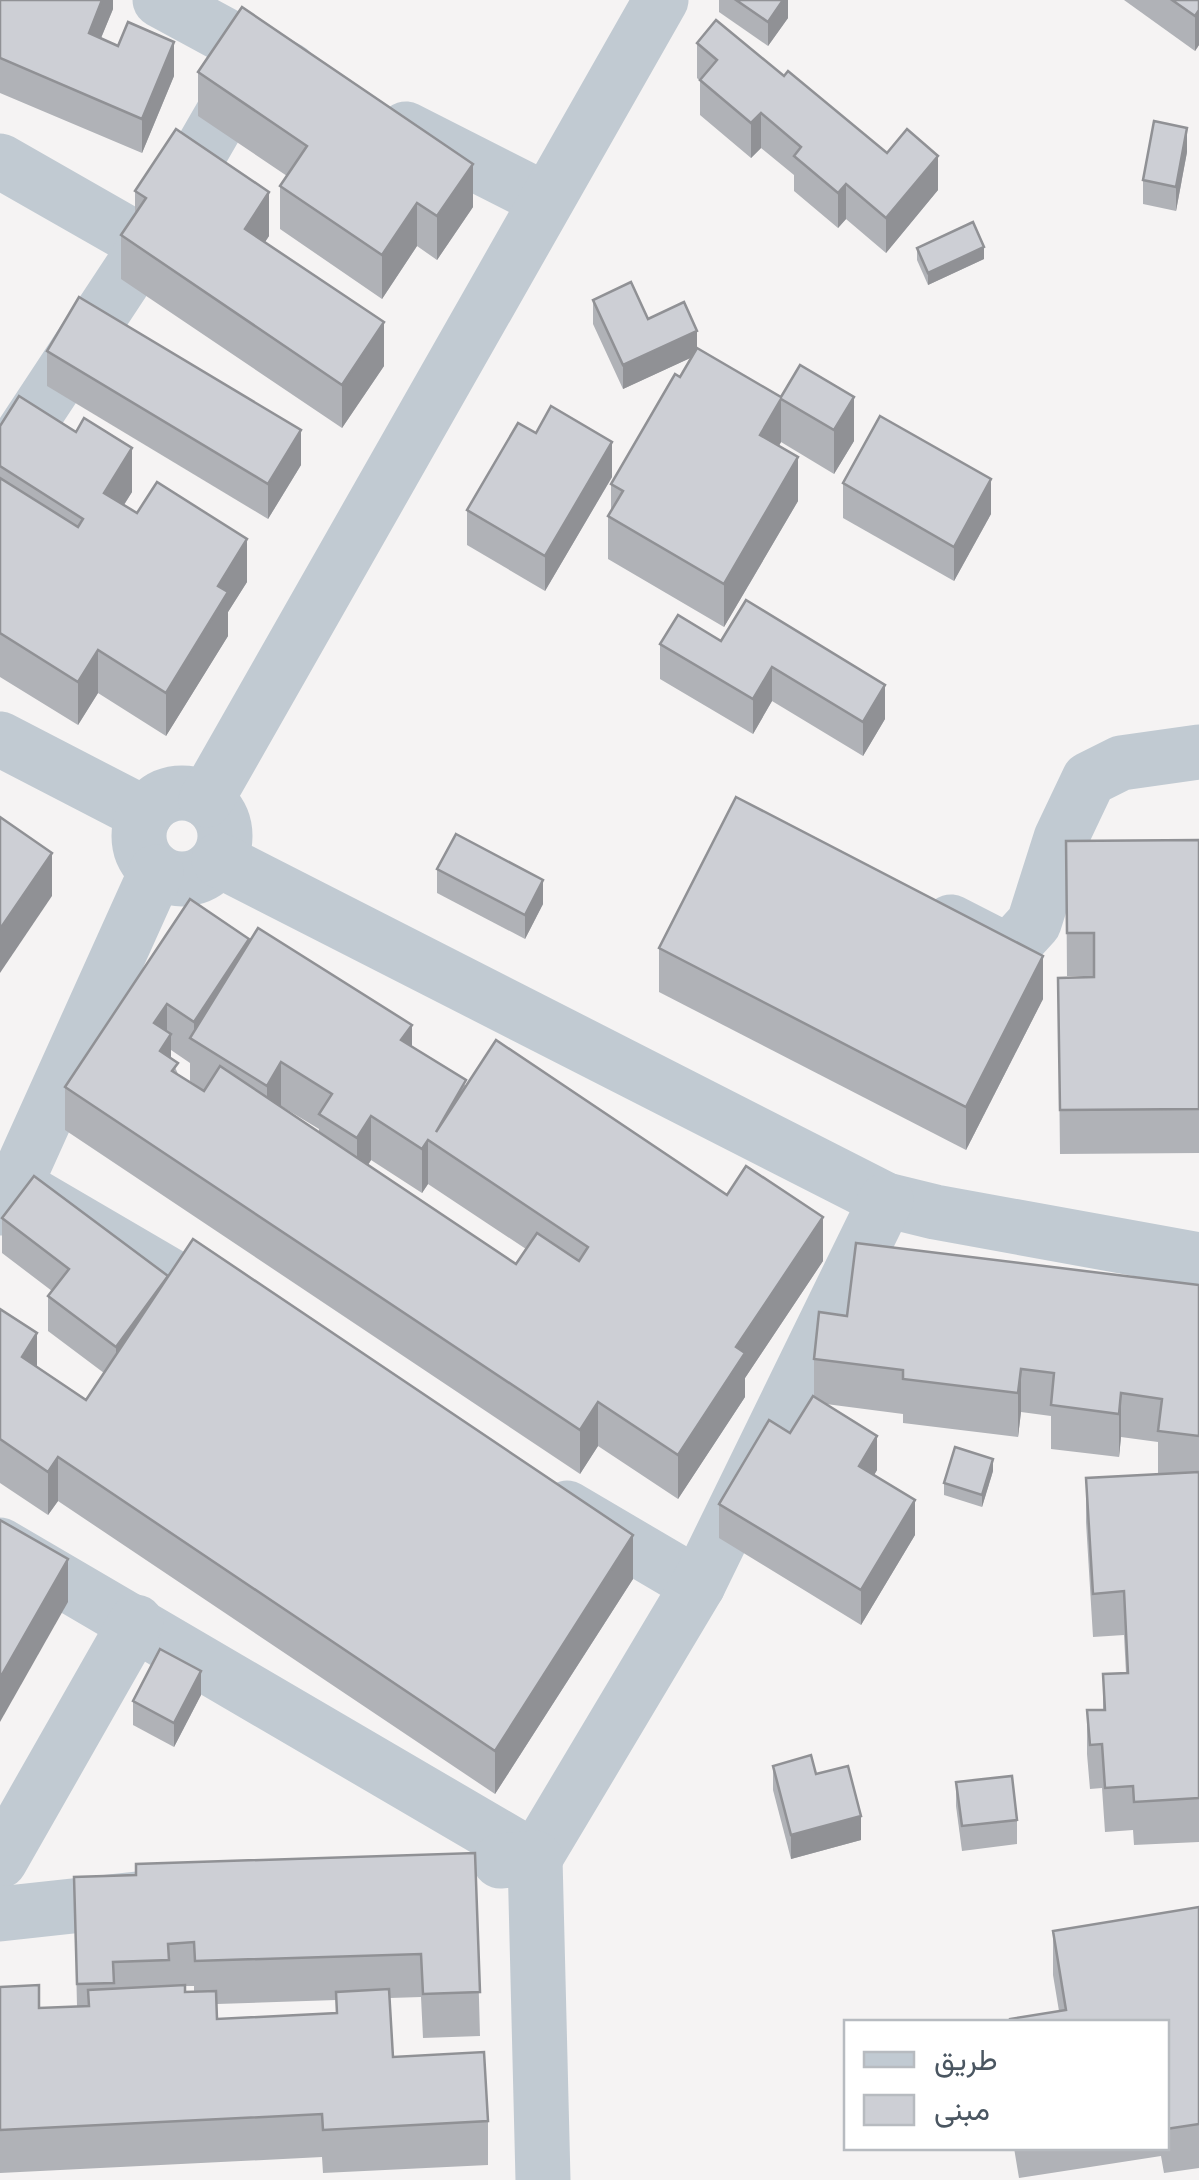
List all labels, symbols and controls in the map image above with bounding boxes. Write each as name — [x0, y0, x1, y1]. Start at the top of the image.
legend — [844, 2020, 1169, 2150]
text: طريق — [934, 2036, 998, 2082]
text: مبنى — [934, 2086, 990, 2132]

